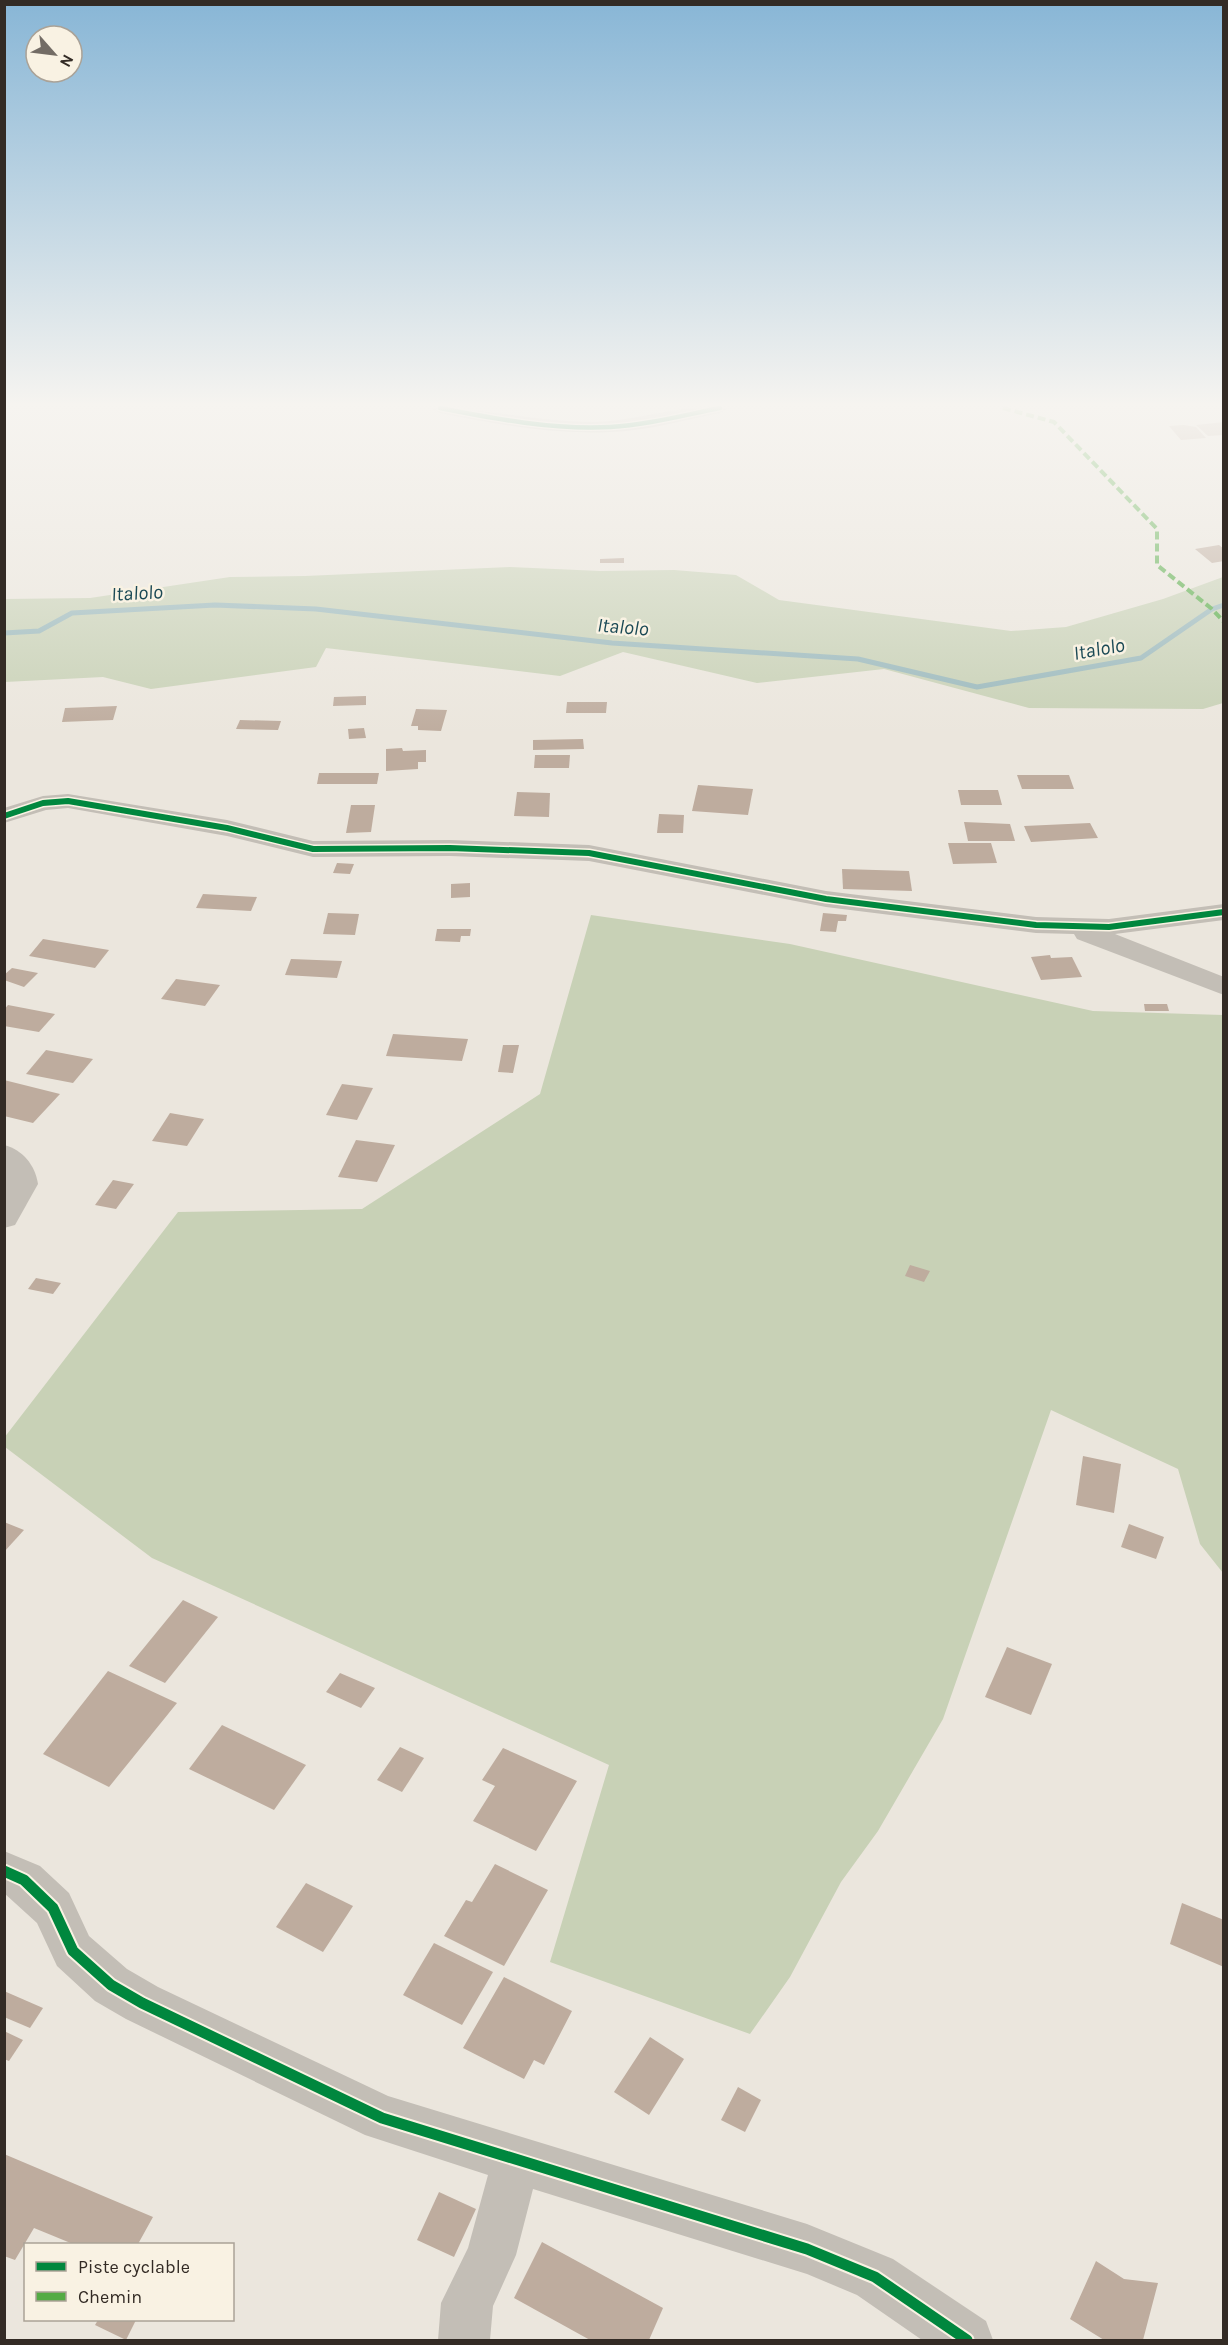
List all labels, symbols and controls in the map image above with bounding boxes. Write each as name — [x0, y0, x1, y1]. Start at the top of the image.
north arrow — [24, 24, 84, 84]
text: N — [56, 51, 78, 70]
water label: Italolo — [111, 580, 164, 606]
water label: Italolo — [596, 613, 650, 641]
water label: Italolo — [1072, 633, 1127, 665]
legend — [24, 2243, 234, 2321]
text: Piste cyclable — [78, 2256, 190, 2278]
text: Chemin — [78, 2286, 142, 2308]

